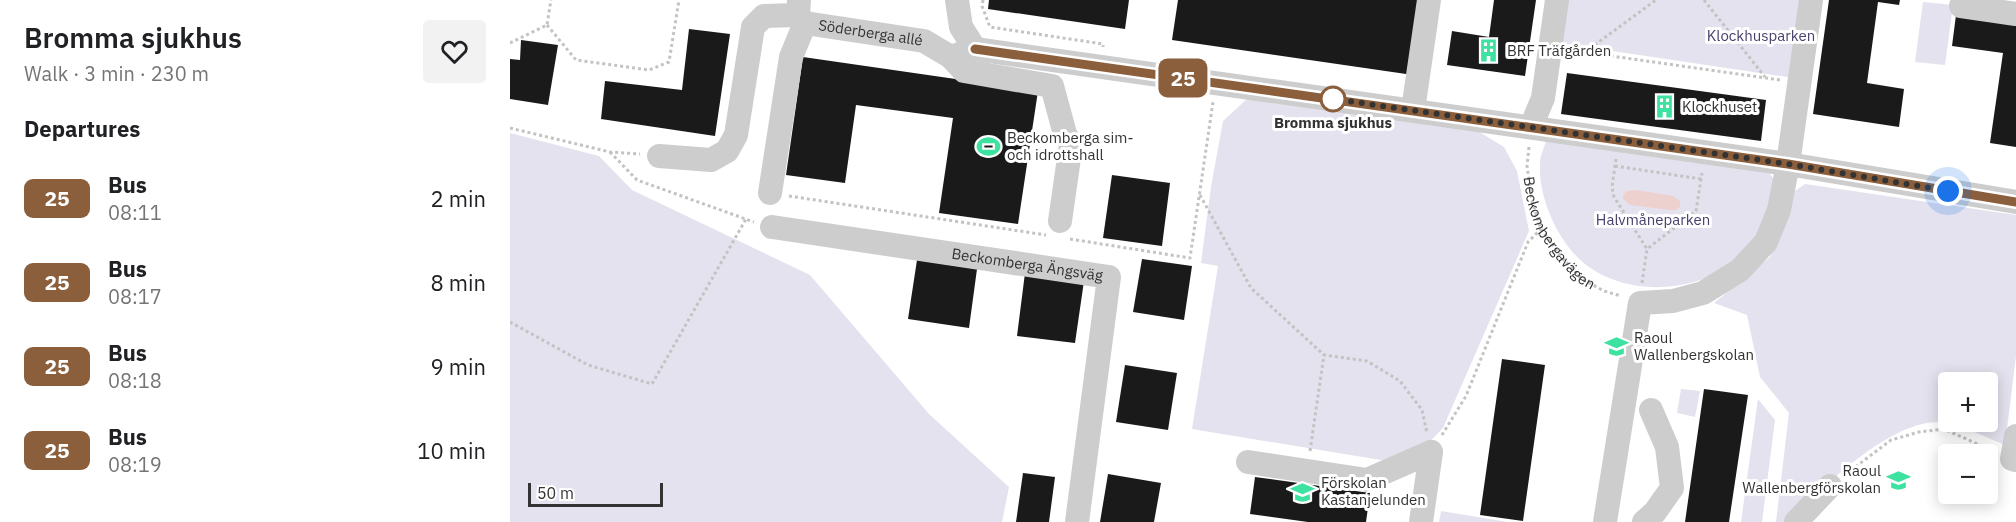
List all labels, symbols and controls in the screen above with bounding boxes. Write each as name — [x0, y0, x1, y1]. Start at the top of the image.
street label: Söderberga allé — [817, 15, 924, 50]
text: Bromma sjukhus — [24, 19, 242, 56]
button: heart — [423, 20, 486, 83]
park label: Klockhusparken — [1707, 26, 1815, 45]
building icon: BRF Träfgården — [1476, 38, 1502, 64]
place label: BRF Träfgården — [1507, 41, 1611, 60]
line badge: 25 — [1156, 58, 1210, 98]
text: Walk · 3 min · 230 m — [24, 60, 209, 87]
text: 25 — [1170, 64, 1196, 92]
marker: Bromma sjukhus — [1320, 86, 1346, 112]
building icon: Klockhuset — [1651, 94, 1677, 120]
place label: Klockhuset — [1682, 97, 1757, 116]
place label: Bromma sjukhus — [1274, 113, 1393, 132]
text: Departures — [24, 114, 140, 143]
place label: Beckomberga sim- och idrottshall — [1007, 128, 1133, 164]
sports icon: Beckomberga sim- och idrottshall — [976, 134, 1002, 160]
text: Bus — [108, 170, 147, 199]
street label: Beckombergavägen — [1520, 175, 1599, 293]
your location — [1933, 176, 1963, 206]
text: 25 — [44, 184, 70, 212]
text: 2 min — [430, 184, 486, 213]
text: 08:11 — [108, 199, 162, 226]
park label: Halvmåneparken — [1596, 210, 1710, 229]
street label: Beckomberga Ängsväg — [950, 244, 1104, 285]
text: Bus — [108, 254, 147, 283]
text: 25 — [44, 268, 70, 296]
text: 8 min — [430, 268, 486, 297]
text: 08:17 — [108, 283, 162, 310]
place label: Raoul Wallenbergskolan — [1634, 328, 1754, 364]
school or university icon: Raoul Wallenbergskolan — [1603, 334, 1629, 360]
text: Bus — [108, 338, 147, 367]
text: 25 — [44, 352, 70, 380]
text: 9 min — [430, 352, 486, 381]
text: 08:18 — [108, 367, 162, 394]
map controls — [1938, 372, 1998, 504]
button: + — [1938, 372, 1998, 432]
text: Bus — [108, 422, 147, 451]
text: 25 — [44, 436, 70, 464]
text: 10 min — [417, 436, 486, 465]
button: − — [1938, 444, 1998, 504]
text: 08:19 — [108, 451, 162, 478]
place label: Raoul Wallenbergförskolan — [1742, 461, 1881, 497]
school or university icon: Raoul Wallenbergförskolan — [1886, 467, 1912, 493]
place label: Förskolan Kastanjelunden — [1321, 473, 1426, 509]
school or university icon: Förskolan Kastanjelunden — [1290, 479, 1316, 505]
scale bar — [528, 480, 663, 508]
text: 50 m — [537, 483, 574, 503]

